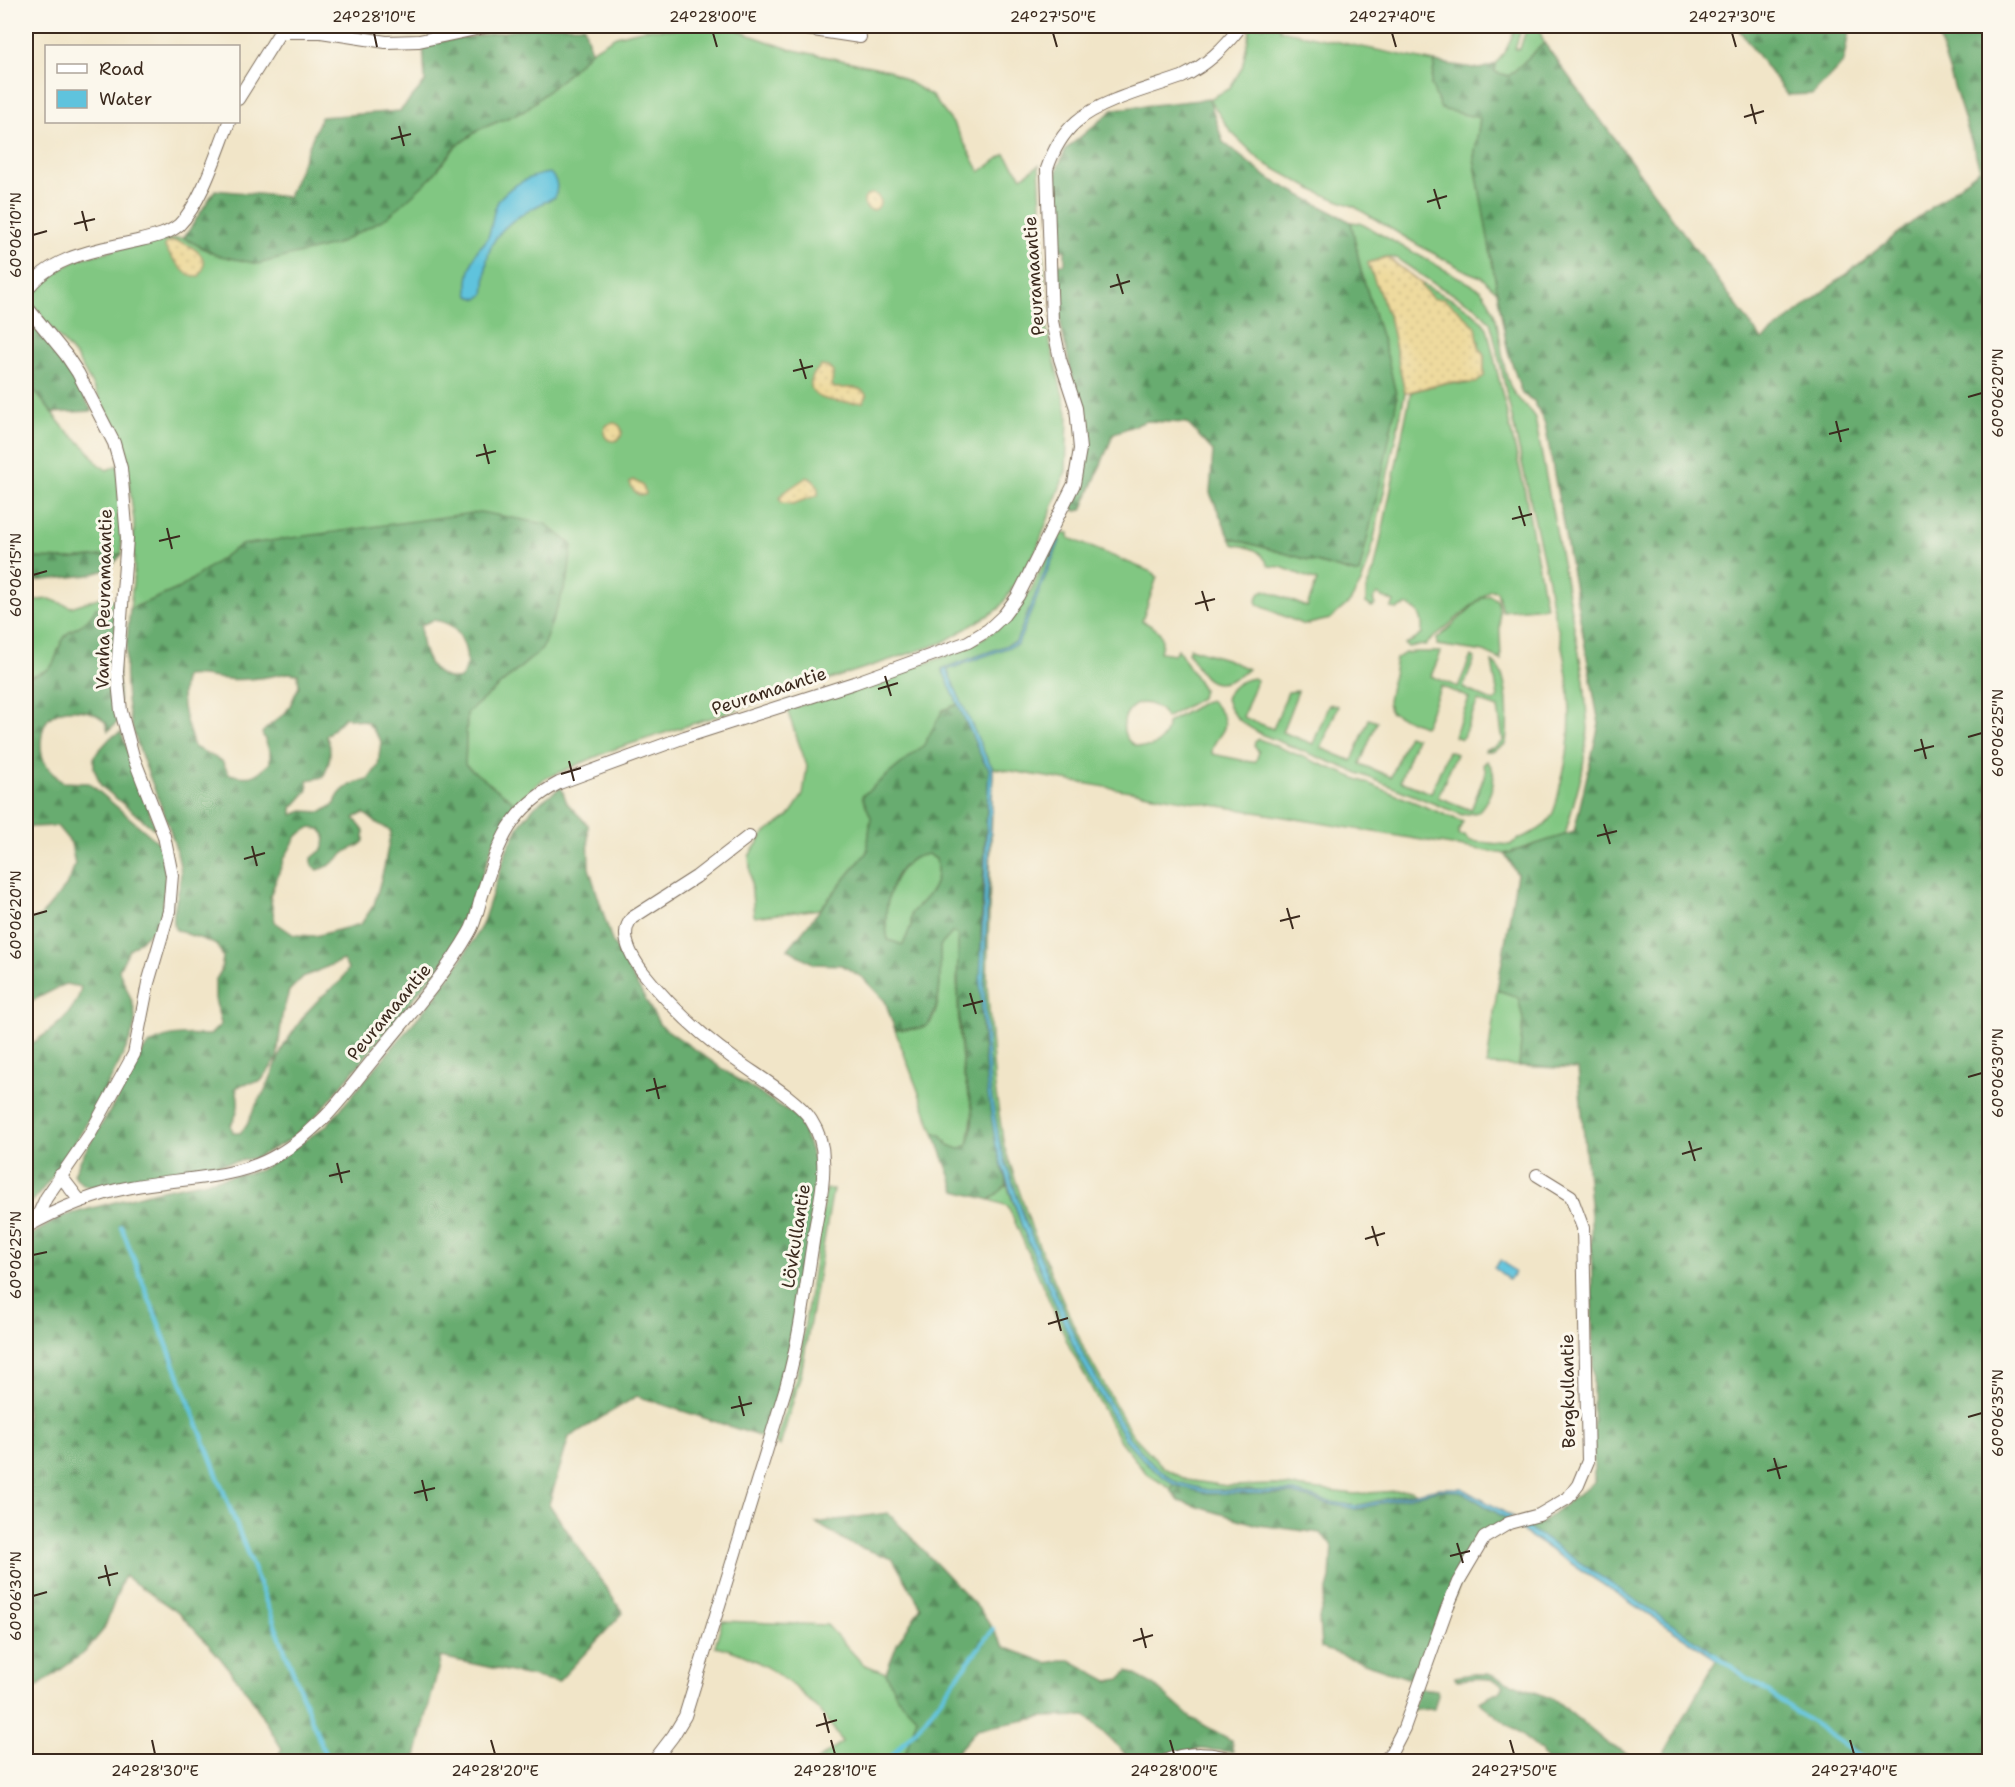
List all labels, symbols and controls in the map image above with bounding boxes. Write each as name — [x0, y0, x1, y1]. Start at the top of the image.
text: 24°28'10"E — [332, 7, 416, 27]
text: 24°28'00"E — [669, 7, 757, 27]
text: 24°27'50"E — [1010, 7, 1096, 27]
text: 24°27'40"E — [1348, 7, 1436, 27]
text: 24°27'30"E — [1688, 7, 1776, 27]
legend — [45, 45, 240, 123]
text: Road — [99, 57, 144, 81]
text: Water — [99, 87, 152, 111]
text: 60°06'10"N — [6, 192, 26, 278]
street label: Peuramaantie — [1018, 216, 1050, 336]
text: 60°06'20"N — [1988, 348, 2008, 438]
street label: Vanha Peuramaantie — [90, 508, 118, 690]
text: 60°06'15"N — [6, 533, 26, 617]
street label: Peuramaantie — [708, 661, 830, 721]
text: 60°06'25"N — [1988, 689, 2008, 777]
text: 60°06'20"N — [6, 870, 26, 960]
street label: Peuramaantie — [341, 958, 437, 1066]
text: 60°06'30"N — [1988, 1028, 2008, 1118]
street label: Lövkullantie — [776, 1182, 816, 1290]
text: 60°06'25"N — [6, 1211, 26, 1299]
street label: Bergkullantie — [1555, 1333, 1581, 1449]
text: 60°06'35"N — [1988, 1369, 2008, 1457]
text: 60°06'30"N — [6, 1551, 26, 1641]
text: 24°28'30"E — [111, 1761, 199, 1781]
text: 24°28'20"E — [451, 1761, 539, 1781]
text: 24°28'10"E — [793, 1761, 877, 1781]
text: 24°28'00"E — [1130, 1761, 1218, 1781]
text: 24°27'50"E — [1471, 1761, 1557, 1781]
text: 24°27'40"E — [1810, 1761, 1898, 1781]

